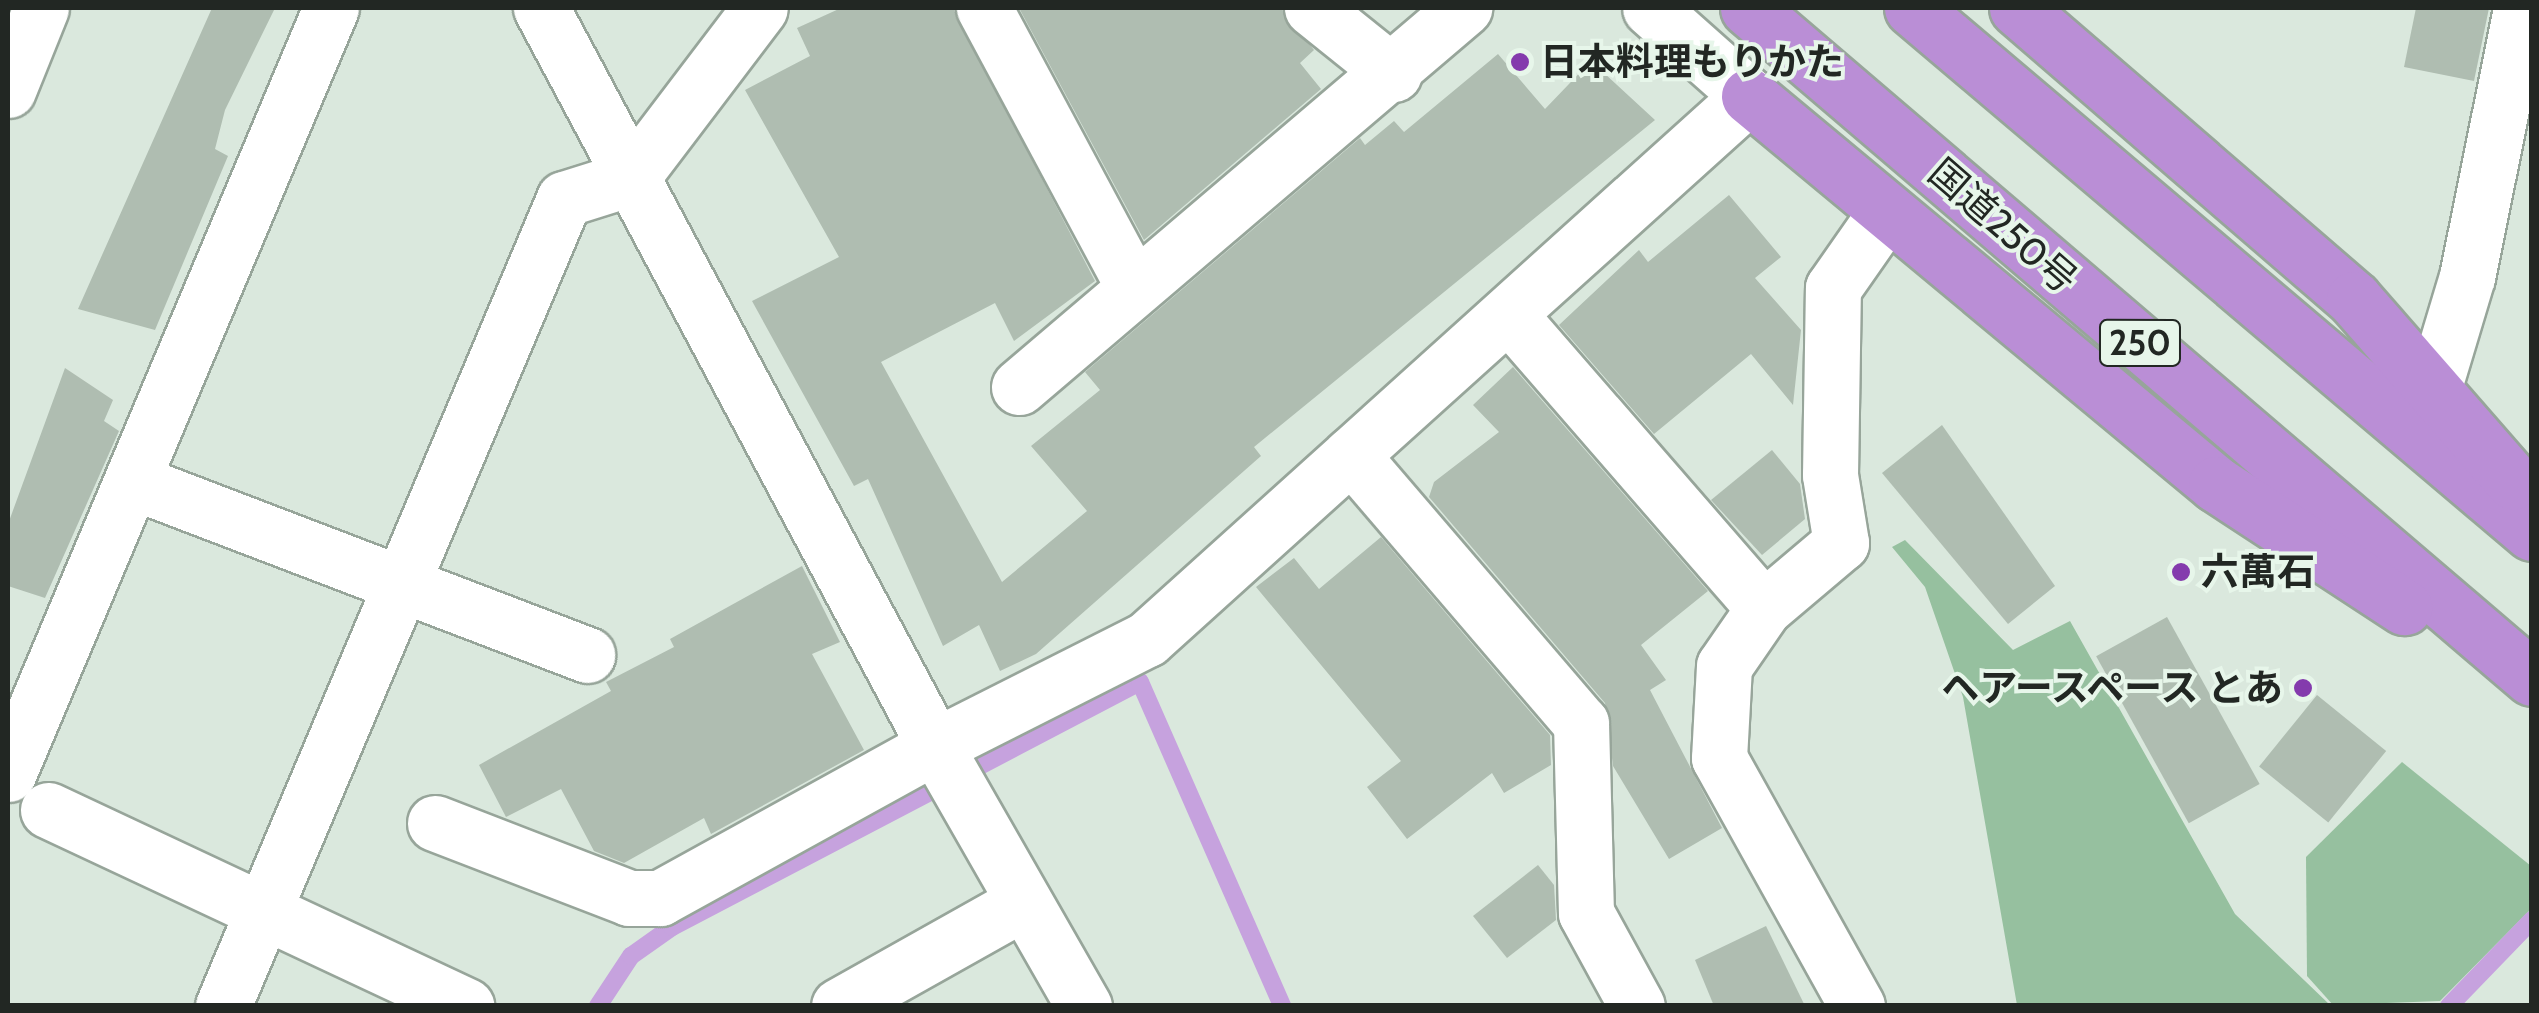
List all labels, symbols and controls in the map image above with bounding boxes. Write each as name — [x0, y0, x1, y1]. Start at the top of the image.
place label: 日本料理もりかた — [1540, 39, 1844, 85]
marker: 日本料理もりかた — [1509, 51, 1531, 73]
street label: 国道250号 — [1920, 149, 2086, 303]
road number: 250 — [2098, 313, 2182, 373]
place label: 六萬石 — [2201, 549, 2315, 595]
marker: 六萬石 — [2170, 561, 2192, 583]
place label: ヘアースペース とあ — [1935, 665, 2283, 711]
marker: ヘアースペース とあ — [2292, 677, 2314, 699]

